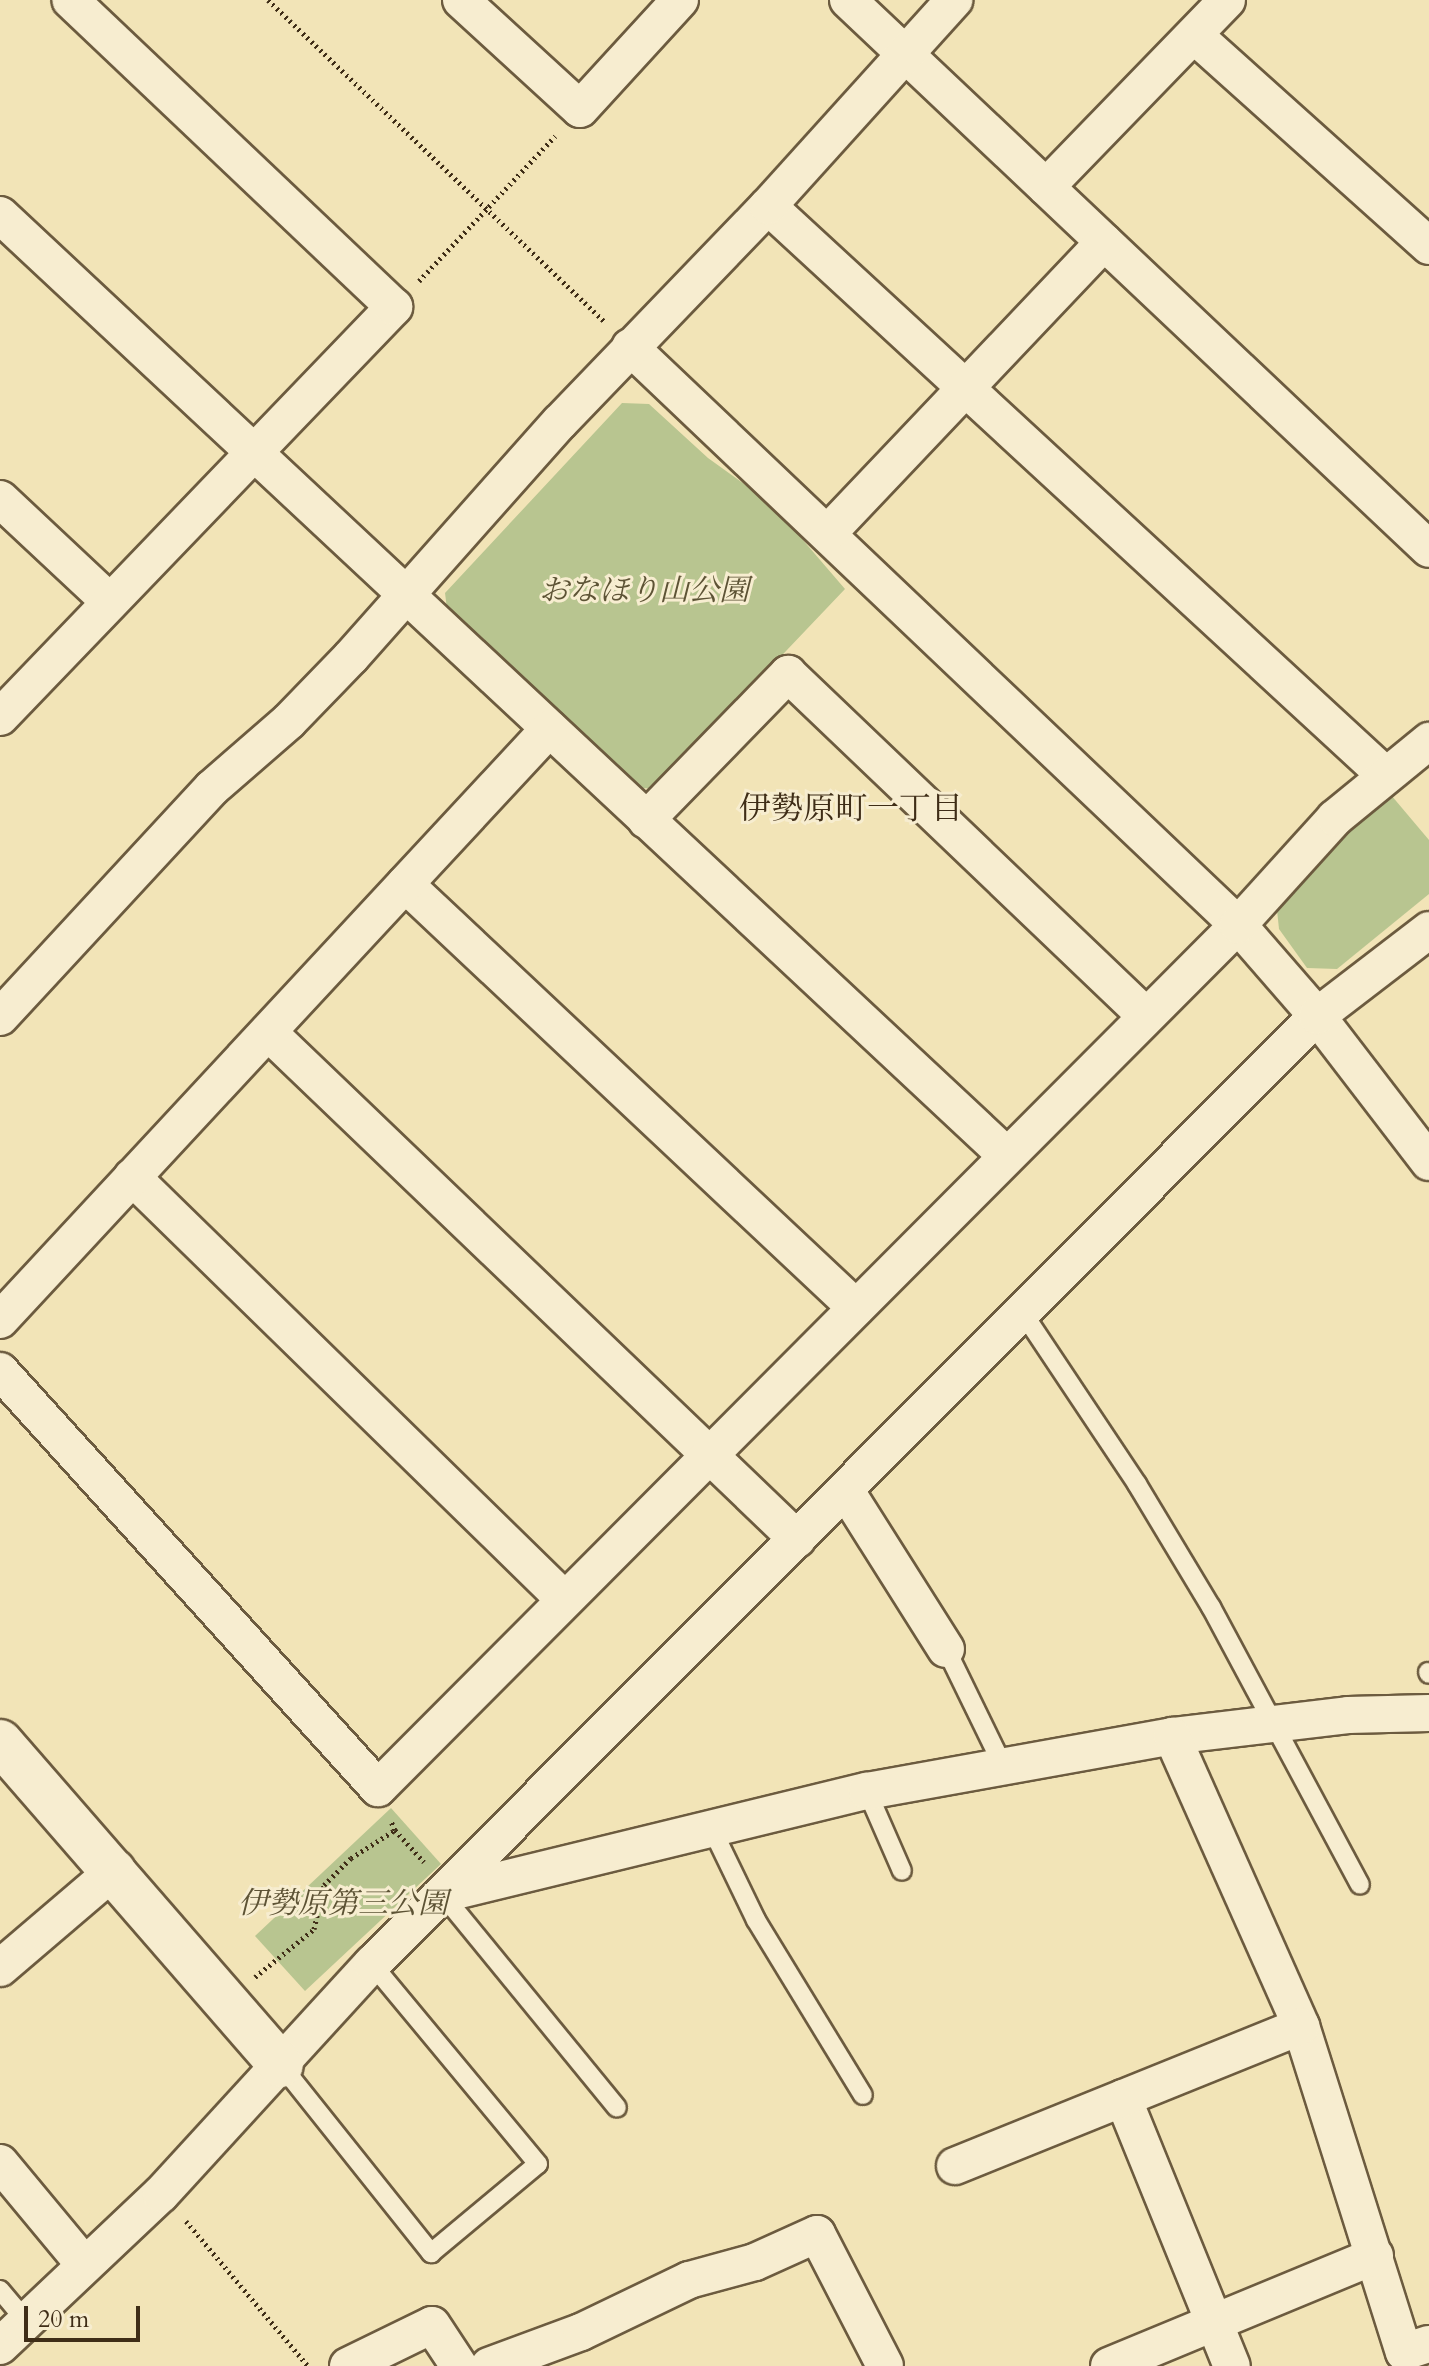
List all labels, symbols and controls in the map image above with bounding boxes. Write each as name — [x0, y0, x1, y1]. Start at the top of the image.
park label: おなほり山公園 — [539, 573, 749, 609]
district label: 伊勢原町一丁目 — [739, 790, 963, 828]
park label: 伊勢原第三公園 — [238, 1886, 448, 1922]
scale bar — [28, 2290, 144, 2340]
text: 20 m — [38, 2303, 89, 2336]

